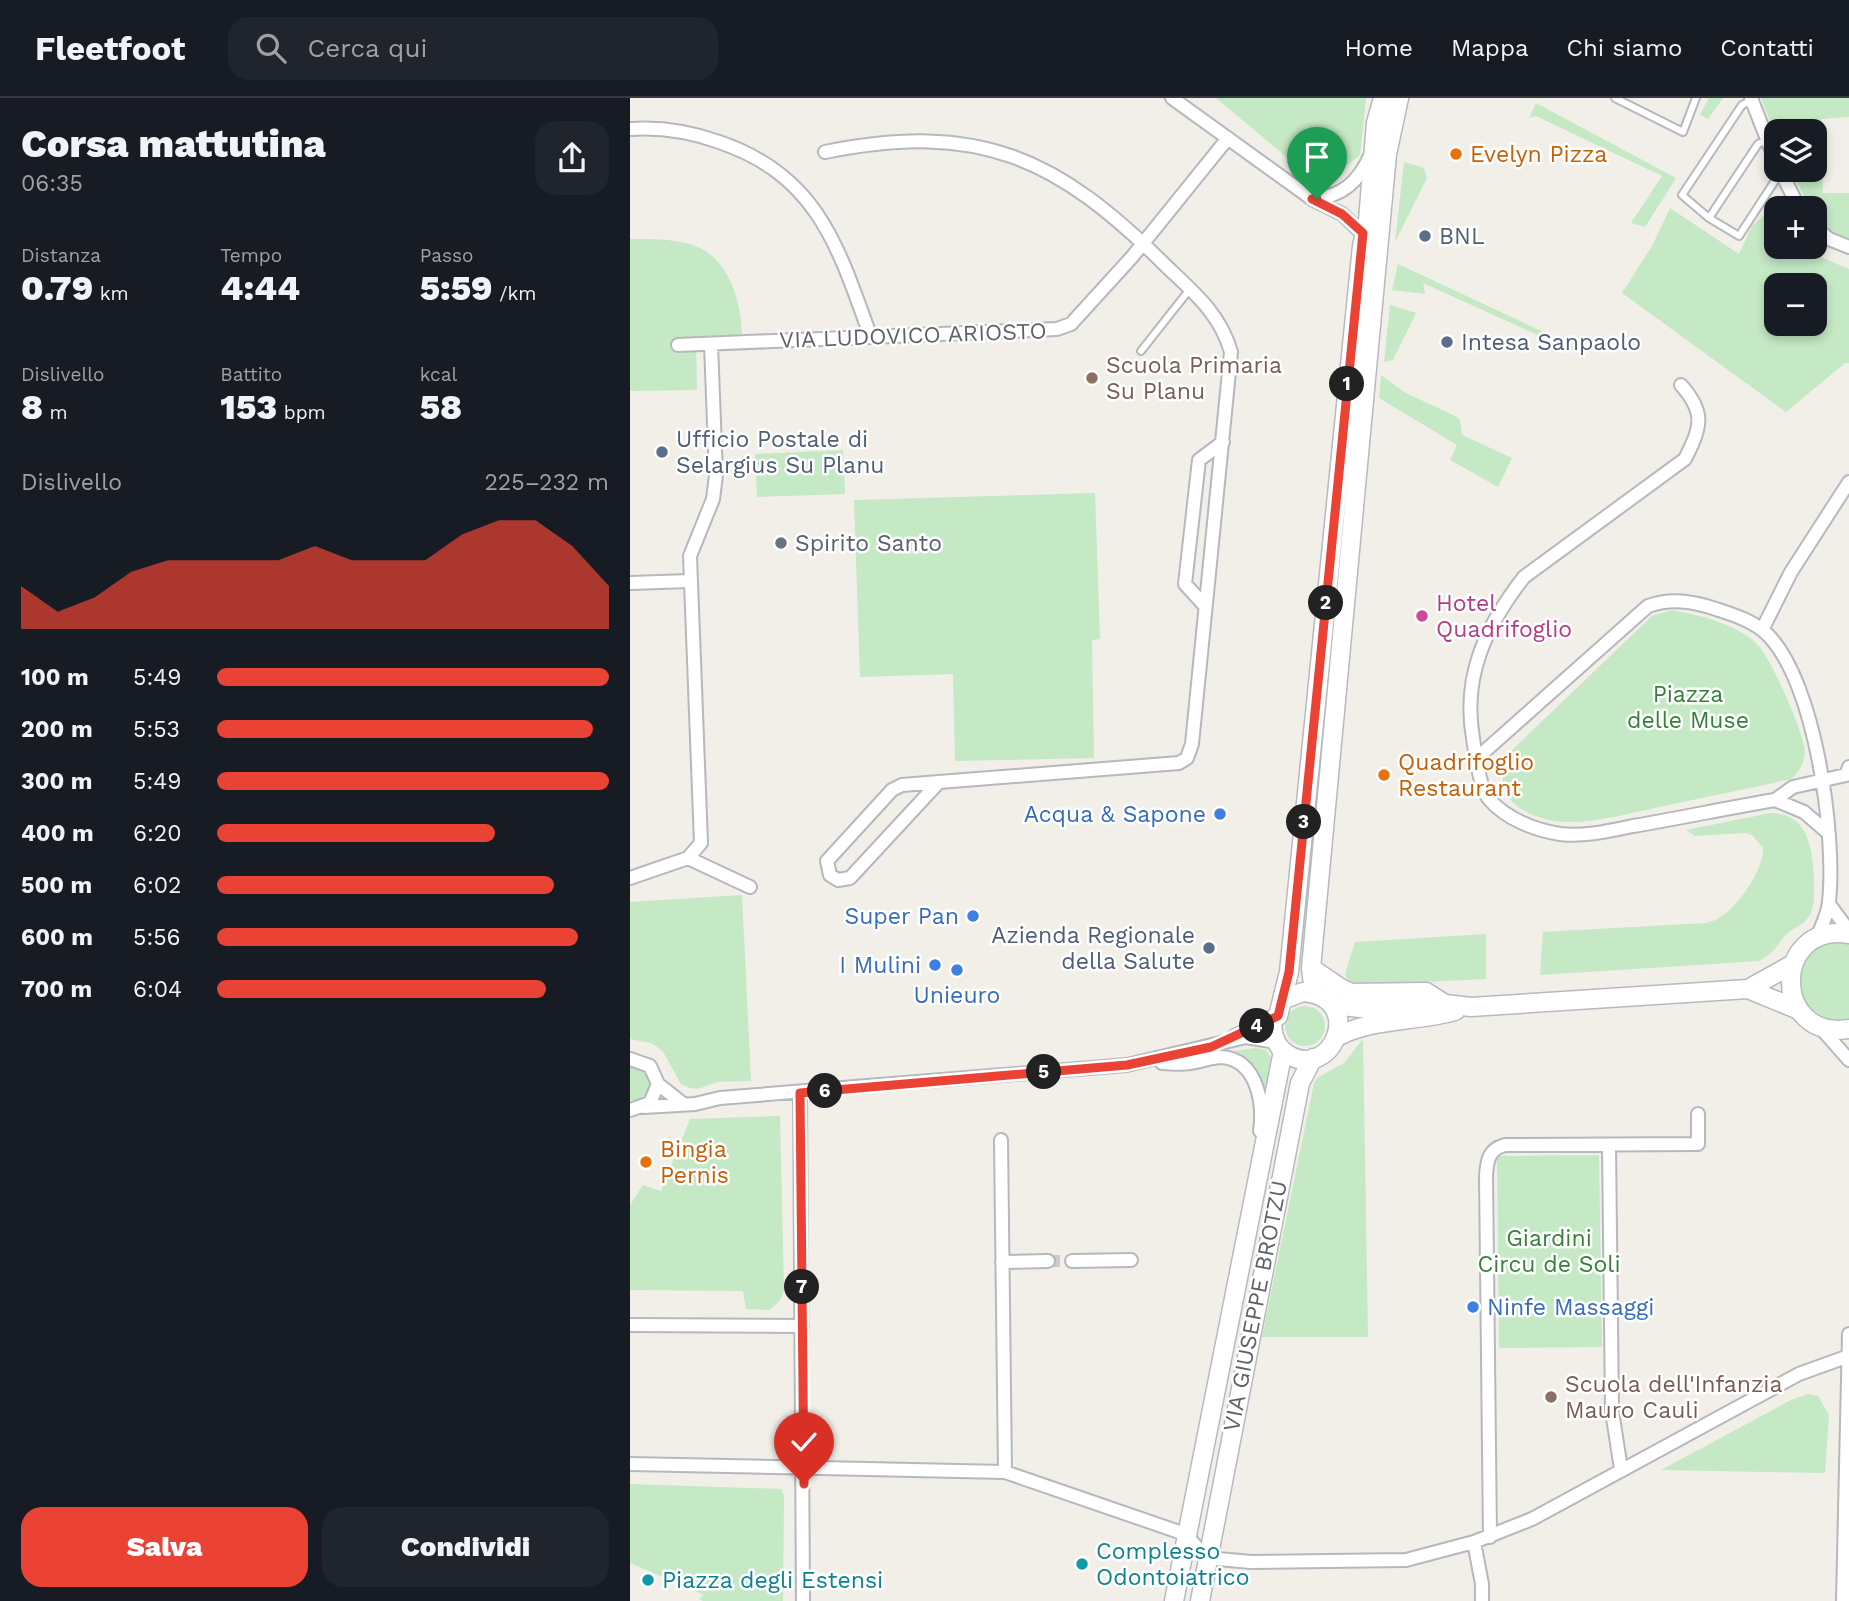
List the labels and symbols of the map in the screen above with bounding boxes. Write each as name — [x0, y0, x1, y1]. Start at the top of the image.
pin — [1287, 127, 1347, 199]
place label: Evelyn Pizza — [1470, 141, 1607, 168]
marker: Evelyn Pizza — [1448, 146, 1464, 162]
place label: BNL — [1439, 223, 1485, 250]
marker: BNL — [1417, 228, 1433, 244]
street label: VIA LUDOVICO ARIOSTO — [779, 317, 1047, 354]
place label: Intesa Sanpaolo — [1461, 329, 1641, 356]
marker: Intesa Sanpaolo — [1439, 334, 1455, 350]
place label: Scuola Primaria Su Planu — [1106, 352, 1282, 405]
pin: 1 — [1330, 366, 1364, 402]
marker: Scuola Primaria Su Planu — [1084, 370, 1100, 386]
place label: Ufficio Postale di Selargius Su Planu — [676, 426, 885, 479]
marker: Ufficio Postale di Selargius Su Planu — [654, 444, 670, 460]
place label: Spirito Santo — [795, 530, 942, 557]
marker: Spirito Santo — [773, 535, 789, 551]
pin: 2 — [1308, 586, 1344, 620]
place label: Hotel Quadrifoglio — [1436, 590, 1572, 643]
marker: Hotel Quadrifoglio — [1414, 608, 1430, 624]
park label: Piazza delle Muse — [1627, 681, 1749, 734]
place label: Quadrifoglio Restaurant — [1398, 749, 1534, 802]
marker: Quadrifoglio Restaurant — [1376, 767, 1392, 783]
place label: Acqua & Sapone — [1024, 801, 1206, 828]
pin: 3 — [1286, 804, 1322, 840]
marker: Acqua & Sapone — [1212, 806, 1228, 822]
place label: Super Pan — [845, 903, 959, 930]
marker: Super Pan — [965, 908, 981, 924]
place label: Azienda Regionale della Salute — [991, 922, 1195, 975]
marker: Azienda Regionale della Salute — [1201, 940, 1217, 956]
place label: I Mulini — [839, 952, 921, 979]
marker: I Mulini — [927, 957, 943, 973]
marker: Unieuro — [949, 962, 965, 978]
place label: Unieuro — [914, 982, 1000, 1009]
pin: 4 — [1240, 1009, 1274, 1044]
pin: 5 — [1026, 1054, 1062, 1090]
pin: 6 — [808, 1074, 842, 1108]
place label: Bingia Pernis — [660, 1136, 729, 1189]
marker: Bingia Pernis — [638, 1154, 654, 1170]
street label: VIA GIUSEPPE BROTZU — [1218, 1178, 1293, 1434]
park label: Giardini Circu de Soli — [1477, 1225, 1621, 1278]
pin: 7 — [784, 1270, 820, 1304]
place label: Ninfe Massaggi — [1487, 1294, 1654, 1321]
marker: Ninfe Massaggi — [1465, 1299, 1481, 1315]
place label: Scuola dell'Infanzia Mauro Cauli — [1565, 1371, 1782, 1424]
marker: Scuola dell'Infanzia Mauro Cauli — [1543, 1389, 1559, 1405]
pin — [774, 1412, 834, 1484]
place label: Complesso Odontoiatrico — [1096, 1538, 1249, 1591]
marker: Complesso Odontoiatrico — [1074, 1556, 1090, 1572]
place label: Piazza degli Estensi — [662, 1567, 883, 1594]
marker: Piazza degli Estensi — [640, 1572, 656, 1588]

